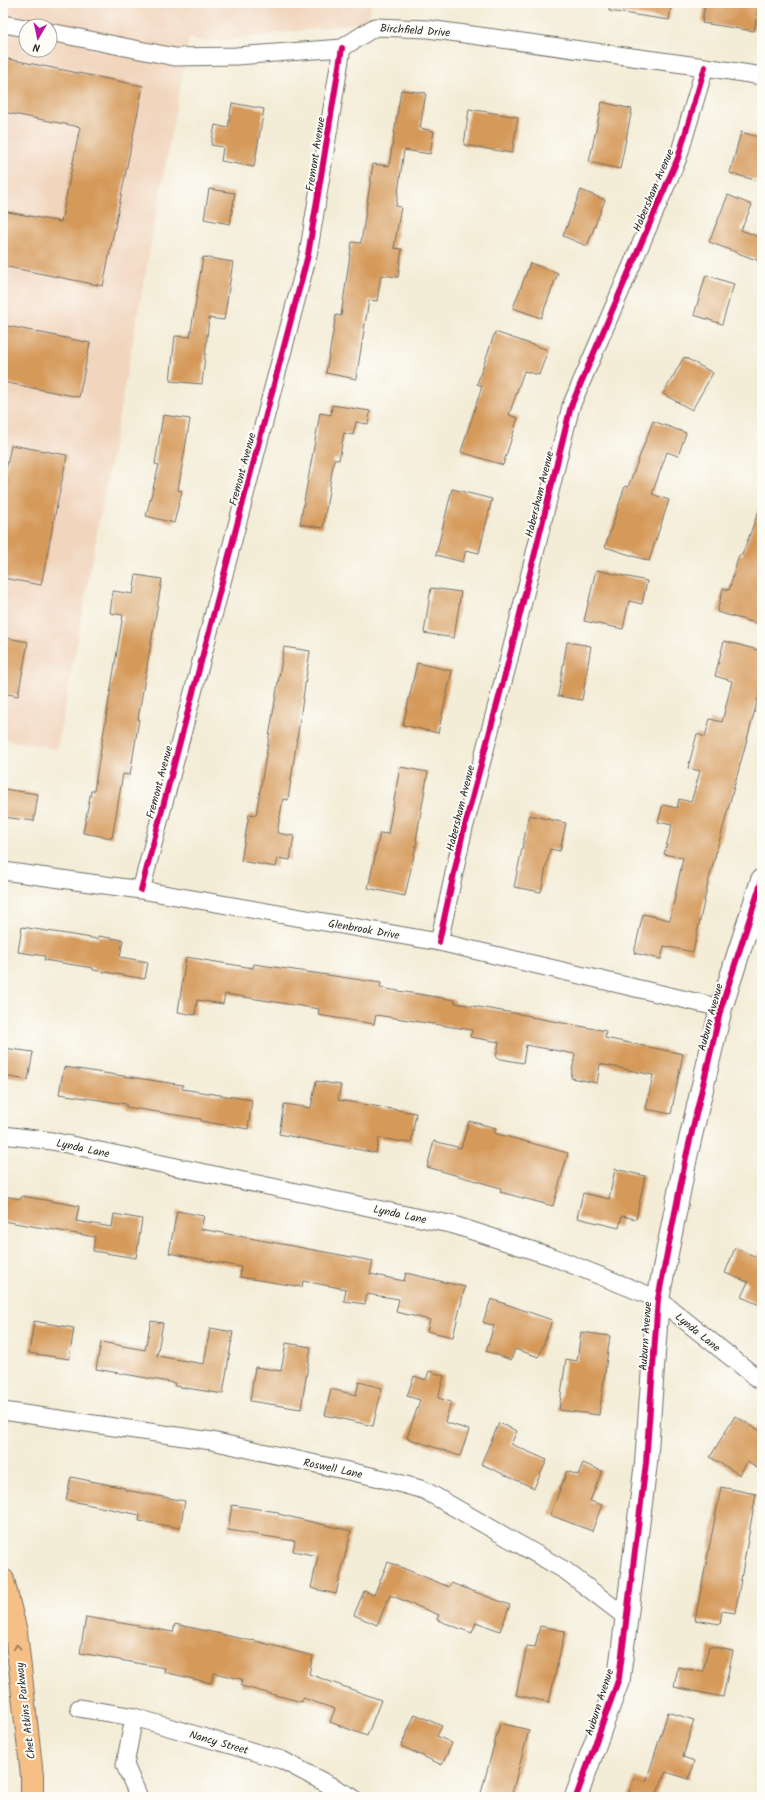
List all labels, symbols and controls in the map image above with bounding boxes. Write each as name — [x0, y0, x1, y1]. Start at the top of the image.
north arrow — [18, 18, 58, 58]
street label: Birchfield Drive — [379, 20, 451, 42]
text: N — [32, 37, 41, 56]
street label: Fremont Avenue — [301, 116, 331, 193]
street label: Habersham Avenue — [628, 146, 679, 234]
street label: Fremont Avenue — [225, 431, 261, 508]
street label: Habersham Avenue — [521, 449, 559, 539]
street label: Fremont Avenue — [142, 744, 178, 821]
street label: Habersham Avenue — [442, 763, 480, 853]
street label: Glenbrook Drive — [327, 915, 401, 945]
street label: Auburn Avenue — [693, 981, 729, 1053]
street label: Lynda Lane — [54, 1135, 111, 1163]
street label: Lynda Lane — [371, 1201, 428, 1229]
street label: Auburn Avenue — [635, 1301, 657, 1371]
street label: Lynda Lane — [671, 1309, 724, 1357]
street label: Roswell Lane — [301, 1454, 364, 1484]
one-way arrow — [13, 1644, 22, 1650]
street label: Chet Atkins Parkway — [11, 1661, 41, 1760]
street label: Auburn Avenue — [581, 1667, 619, 1738]
street label: Nancy Street — [187, 1726, 251, 1760]

